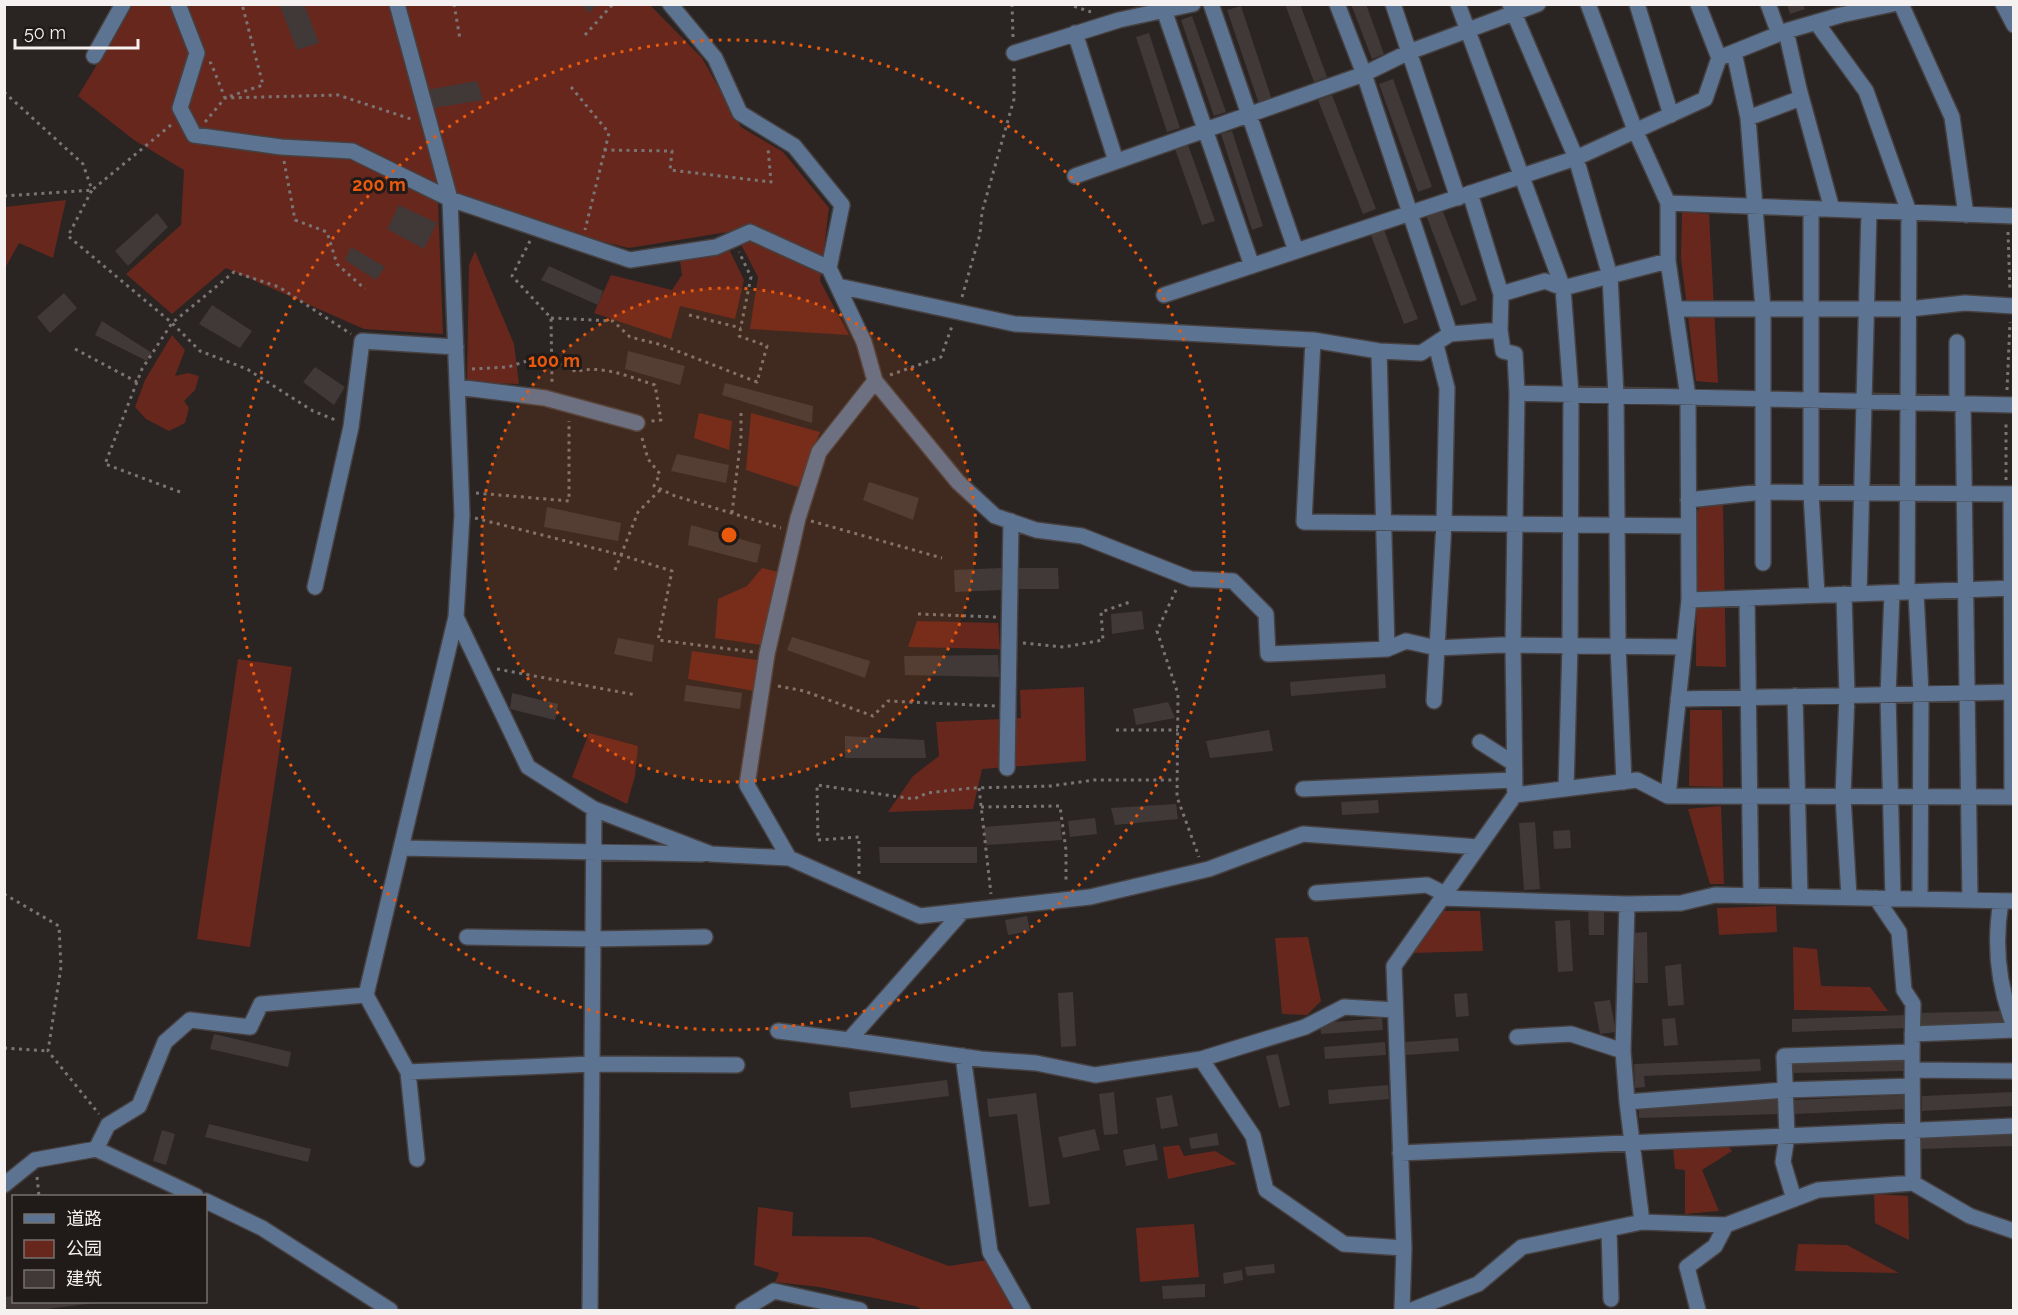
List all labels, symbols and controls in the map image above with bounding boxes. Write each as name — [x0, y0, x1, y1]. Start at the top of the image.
scale bar — [15, 12, 138, 50]
text: 50 m — [24, 22, 66, 43]
text: 200 m — [352, 174, 406, 195]
text: 100 m — [528, 350, 580, 371]
centre of rings — [719, 525, 739, 545]
legend — [12, 1195, 207, 1303]
text: 道路 — [66, 1208, 102, 1229]
text: 公园 — [66, 1238, 102, 1259]
text: 建筑 — [66, 1268, 102, 1289]

